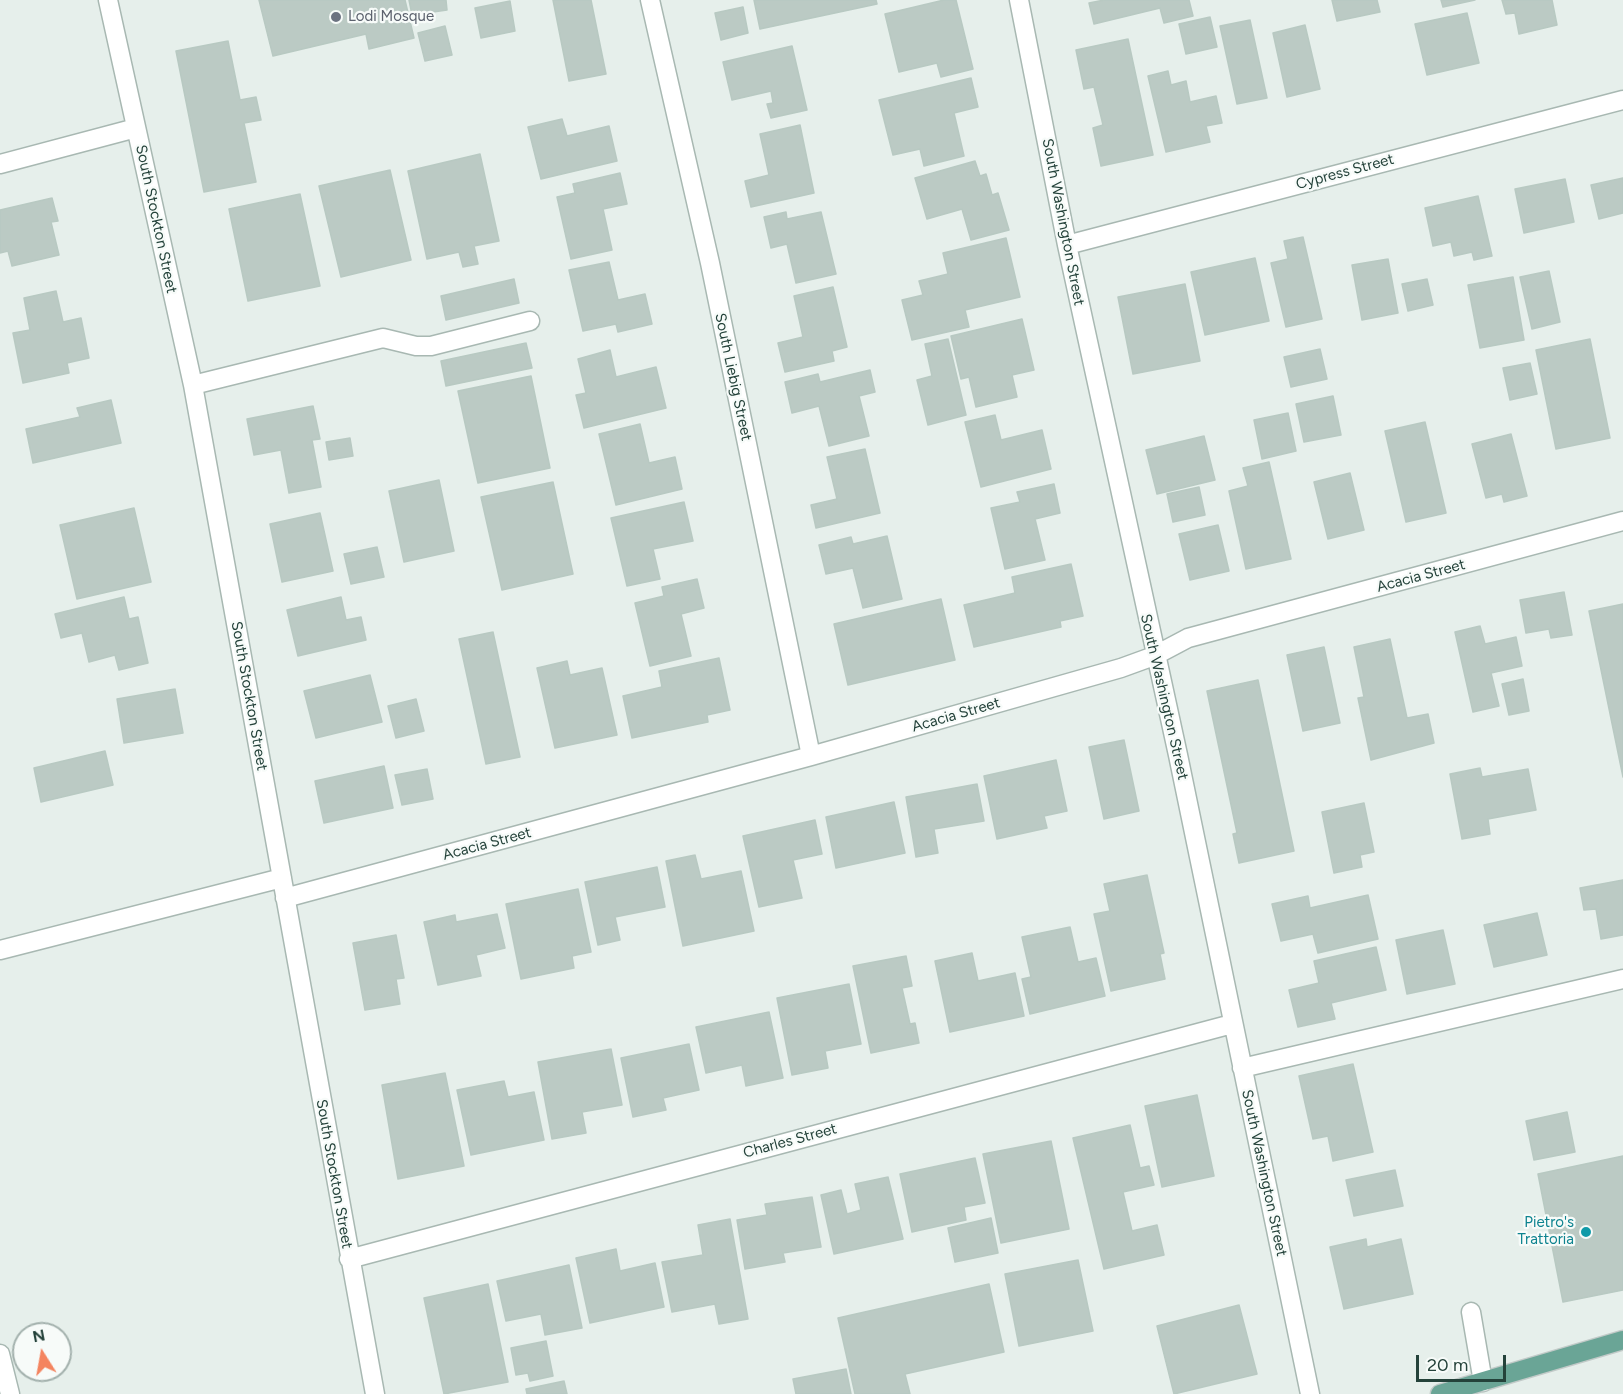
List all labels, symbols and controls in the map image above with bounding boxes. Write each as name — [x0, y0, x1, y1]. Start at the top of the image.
place label: Lodi Mosque — [348, 8, 434, 26]
marker: Lodi Mosque — [329, 10, 343, 24]
street label: South Washington Street — [1038, 137, 1088, 307]
street label: South Stockton Street — [131, 143, 181, 295]
street label: Cypress Street — [1294, 150, 1396, 194]
street label: South Liebig Street — [711, 311, 755, 443]
street label: Acacia Street — [1375, 556, 1467, 596]
street label: South Washington Street — [1136, 612, 1192, 782]
street label: South Stockton Street — [227, 620, 271, 772]
street label: Acacia Street — [910, 694, 1002, 736]
street label: Acacia Street — [441, 824, 533, 864]
street label: South Washington Street — [1238, 1088, 1290, 1258]
street label: South Stockton Street — [312, 1098, 356, 1250]
street label: Charles Street — [741, 1120, 839, 1162]
place label: Pietro's Trattoria — [1517, 1214, 1574, 1249]
marker: Pietro's Trattoria — [1579, 1225, 1593, 1239]
north arrow — [12, 1322, 72, 1382]
text: N — [31, 1325, 47, 1346]
scale bar — [1419, 1343, 1509, 1381]
text: 20 m — [1427, 1354, 1468, 1376]

